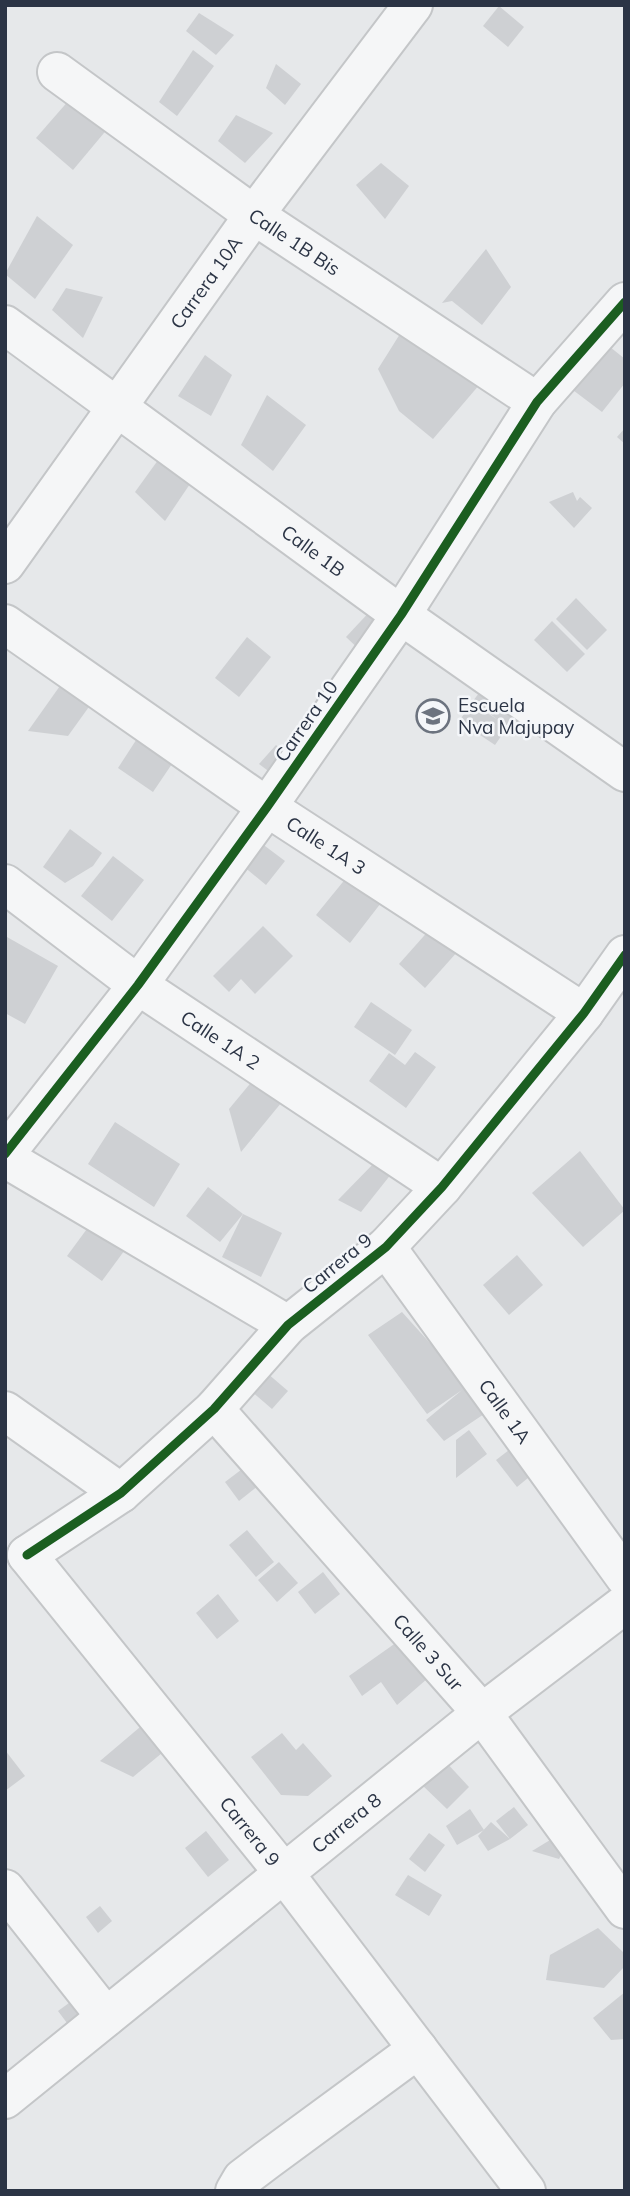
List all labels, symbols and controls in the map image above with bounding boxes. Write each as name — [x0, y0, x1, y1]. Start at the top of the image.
street label: Calle 1B Bis — [244, 203, 345, 281]
street label: Carrera 10A — [165, 231, 247, 333]
street label: Calle 1B — [277, 520, 350, 582]
street label: Carrera 10 — [269, 676, 343, 766]
place label: Escuela Nva Majupay — [458, 693, 574, 739]
school or university icon: Escuela Nva Majupay — [414, 697, 452, 735]
street label: Calle 1A 3 — [282, 811, 370, 880]
street label: Calle 1A 2 — [176, 1005, 265, 1075]
street label: Carrera 9 — [297, 1228, 377, 1298]
street label: Calle 1A — [474, 1374, 536, 1448]
street label: Calle 3 Sur — [388, 1609, 469, 1696]
street label: Carrera 8 — [307, 1787, 386, 1858]
street label: Carrera 9 — [215, 1791, 285, 1871]

